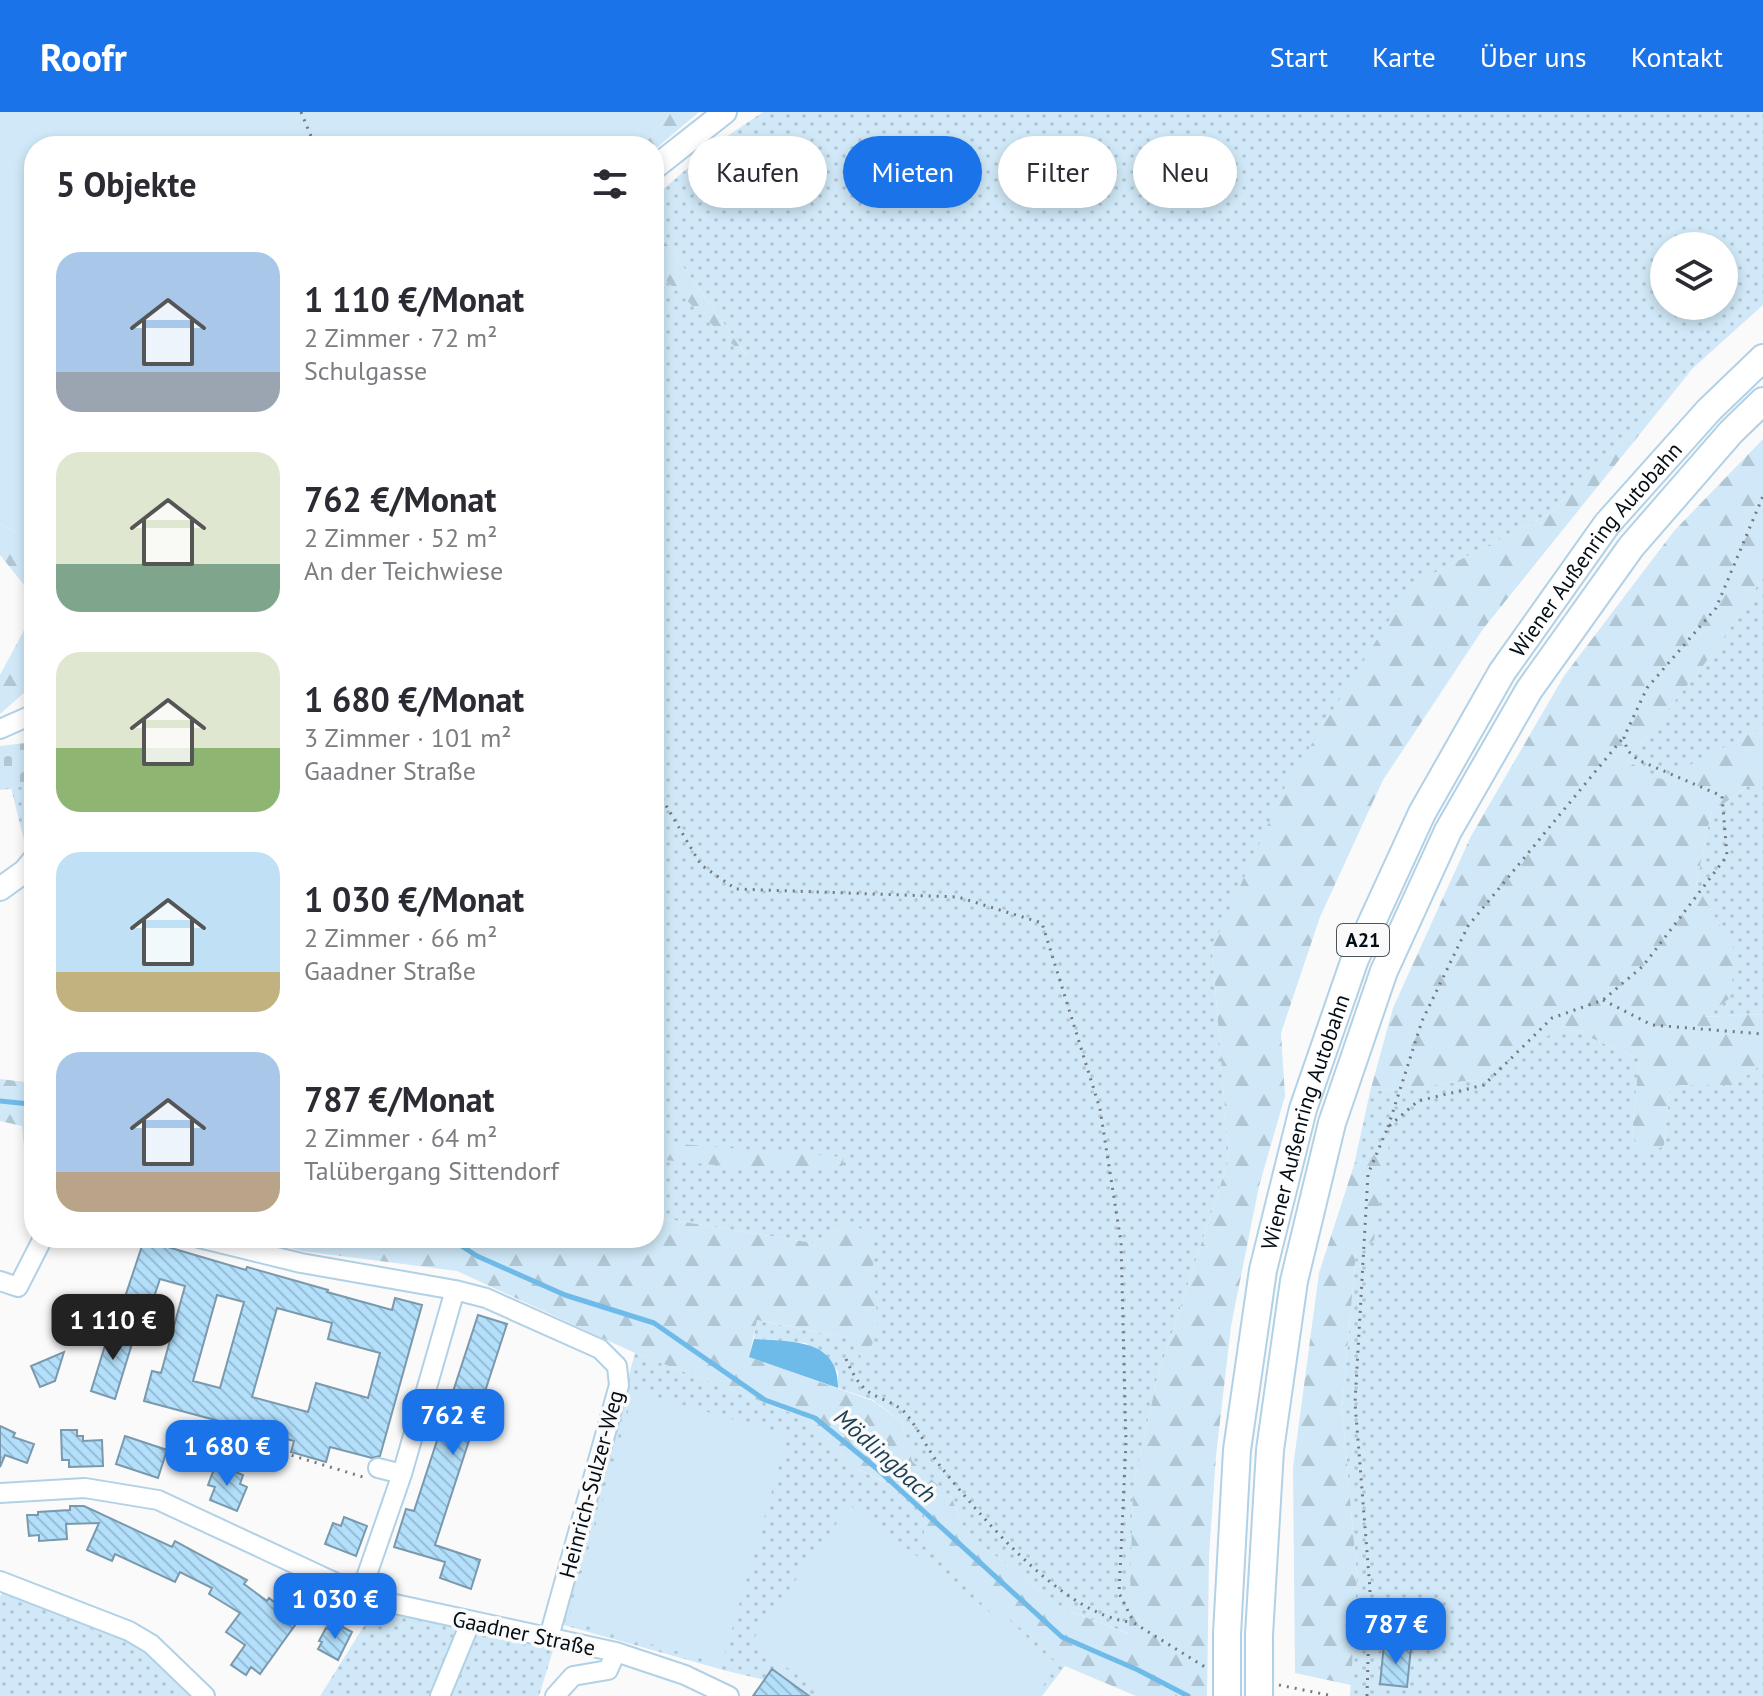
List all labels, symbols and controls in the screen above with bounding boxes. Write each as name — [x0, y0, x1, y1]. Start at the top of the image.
text: Roofr — [40, 32, 127, 81]
text: Start — [1270, 38, 1328, 75]
text: Karte — [1372, 38, 1436, 75]
text: Über uns — [1480, 38, 1587, 75]
text: Kontakt — [1631, 38, 1723, 75]
chip: Kaufen — [688, 136, 827, 208]
chip: Mieten — [843, 136, 982, 208]
chip: Filter — [998, 136, 1117, 208]
chip: Neu — [1133, 136, 1237, 208]
text: 5 Objekte — [56, 162, 197, 206]
icon: filters — [588, 162, 632, 206]
map controls — [1650, 232, 1738, 320]
button: layers — [1650, 232, 1738, 320]
text: 1 110 €/Monat — [304, 277, 524, 321]
icon: home — [120, 284, 216, 380]
text: 2 Zimmer · 72 m² — [304, 321, 497, 354]
text: Schulgasse — [304, 354, 427, 387]
street label: Wiener Außenring Autobahn — [1503, 436, 1688, 662]
text: 762 €/Monat — [304, 477, 496, 521]
icon: home — [120, 484, 216, 580]
text: 2 Zimmer · 52 m² — [304, 521, 497, 554]
text: An der Teichwiese — [304, 554, 503, 587]
text: 1 680 €/Monat — [304, 677, 524, 721]
icon: home — [120, 684, 216, 780]
text: 3 Zimmer · 101 m² — [304, 721, 512, 754]
text: Gaadner Straße — [304, 754, 476, 787]
text: 1 030 €/Monat — [304, 877, 524, 921]
icon: home — [120, 884, 216, 980]
text: 2 Zimmer · 66 m² — [304, 921, 497, 954]
road number: A21 — [1337, 924, 1389, 956]
text: Gaadner Straße — [304, 954, 476, 987]
street label: Wiener Außenring Autobahn — [1255, 990, 1356, 1253]
text: 787 €/Monat — [304, 1077, 494, 1121]
icon: home — [120, 1084, 216, 1180]
text: 2 Zimmer · 64 m² — [304, 1121, 497, 1154]
text: Talübergang Sittendorf — [304, 1154, 559, 1187]
pin: 1 110 € — [39, 1294, 187, 1362]
text: 1 110 € — [70, 1303, 156, 1336]
street label: Heinrich-Sulzer-Weg — [552, 1387, 630, 1581]
pin: 762 € — [397, 1389, 509, 1457]
text: 762 € — [420, 1398, 486, 1431]
water label: Mödlingbach — [828, 1402, 943, 1509]
pin: 1 680 € — [153, 1420, 301, 1488]
text: 1 680 € — [184, 1429, 270, 1462]
pin: 1 030 € — [261, 1573, 409, 1641]
text: 1 030 € — [292, 1582, 378, 1615]
pin: 787 € — [1340, 1598, 1452, 1666]
street label: Gaadner Straße — [450, 1604, 598, 1662]
text: 787 € — [1364, 1607, 1428, 1640]

